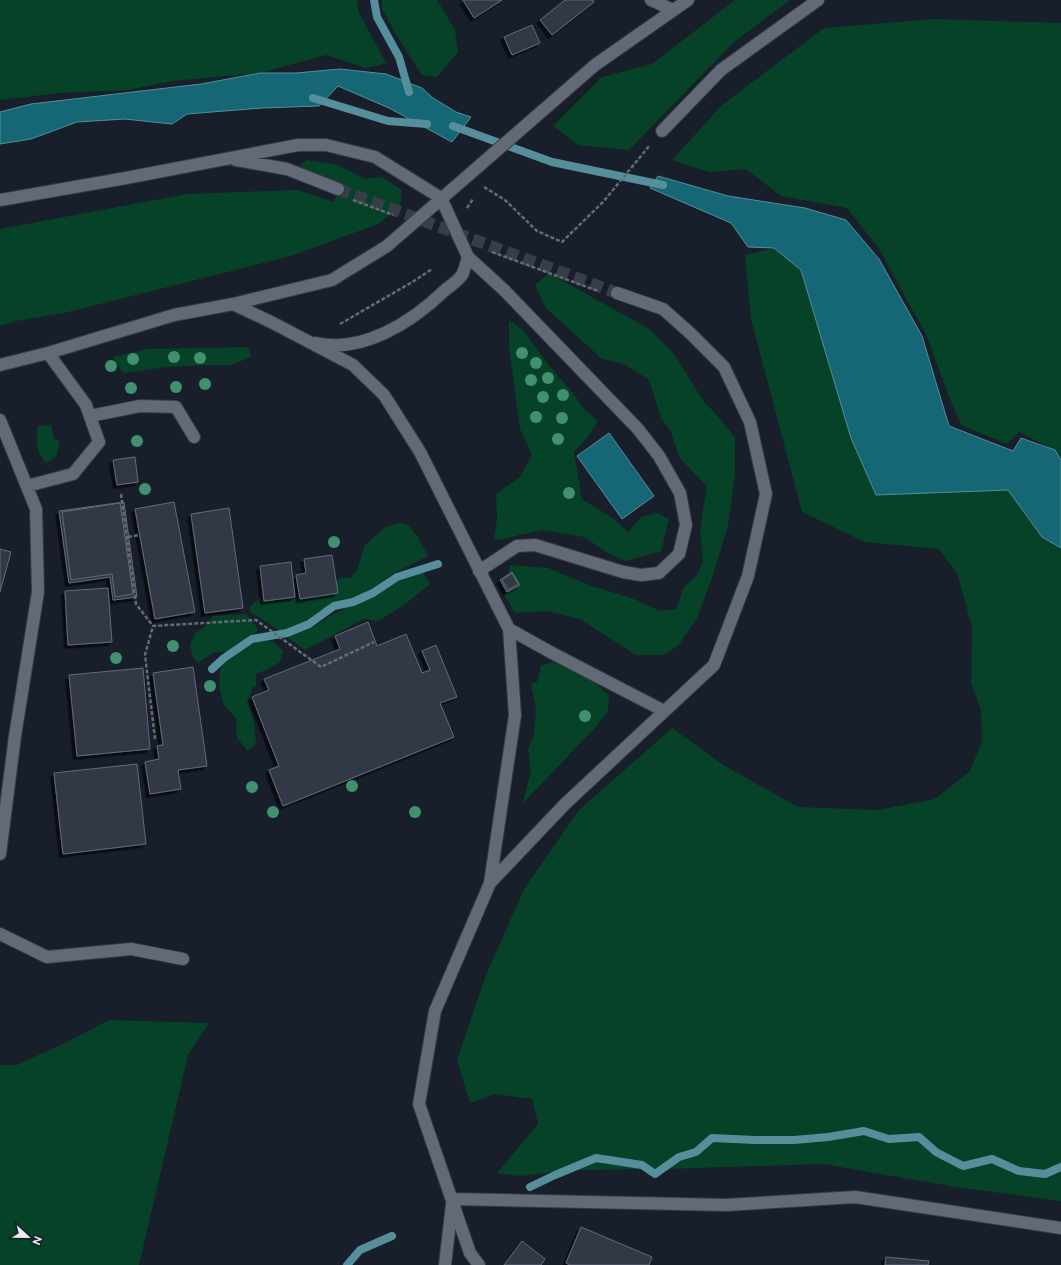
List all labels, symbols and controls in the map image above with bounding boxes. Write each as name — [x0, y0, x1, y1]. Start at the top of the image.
north arrow — [8, 1217, 48, 1257]
text: N — [29, 1234, 44, 1247]

